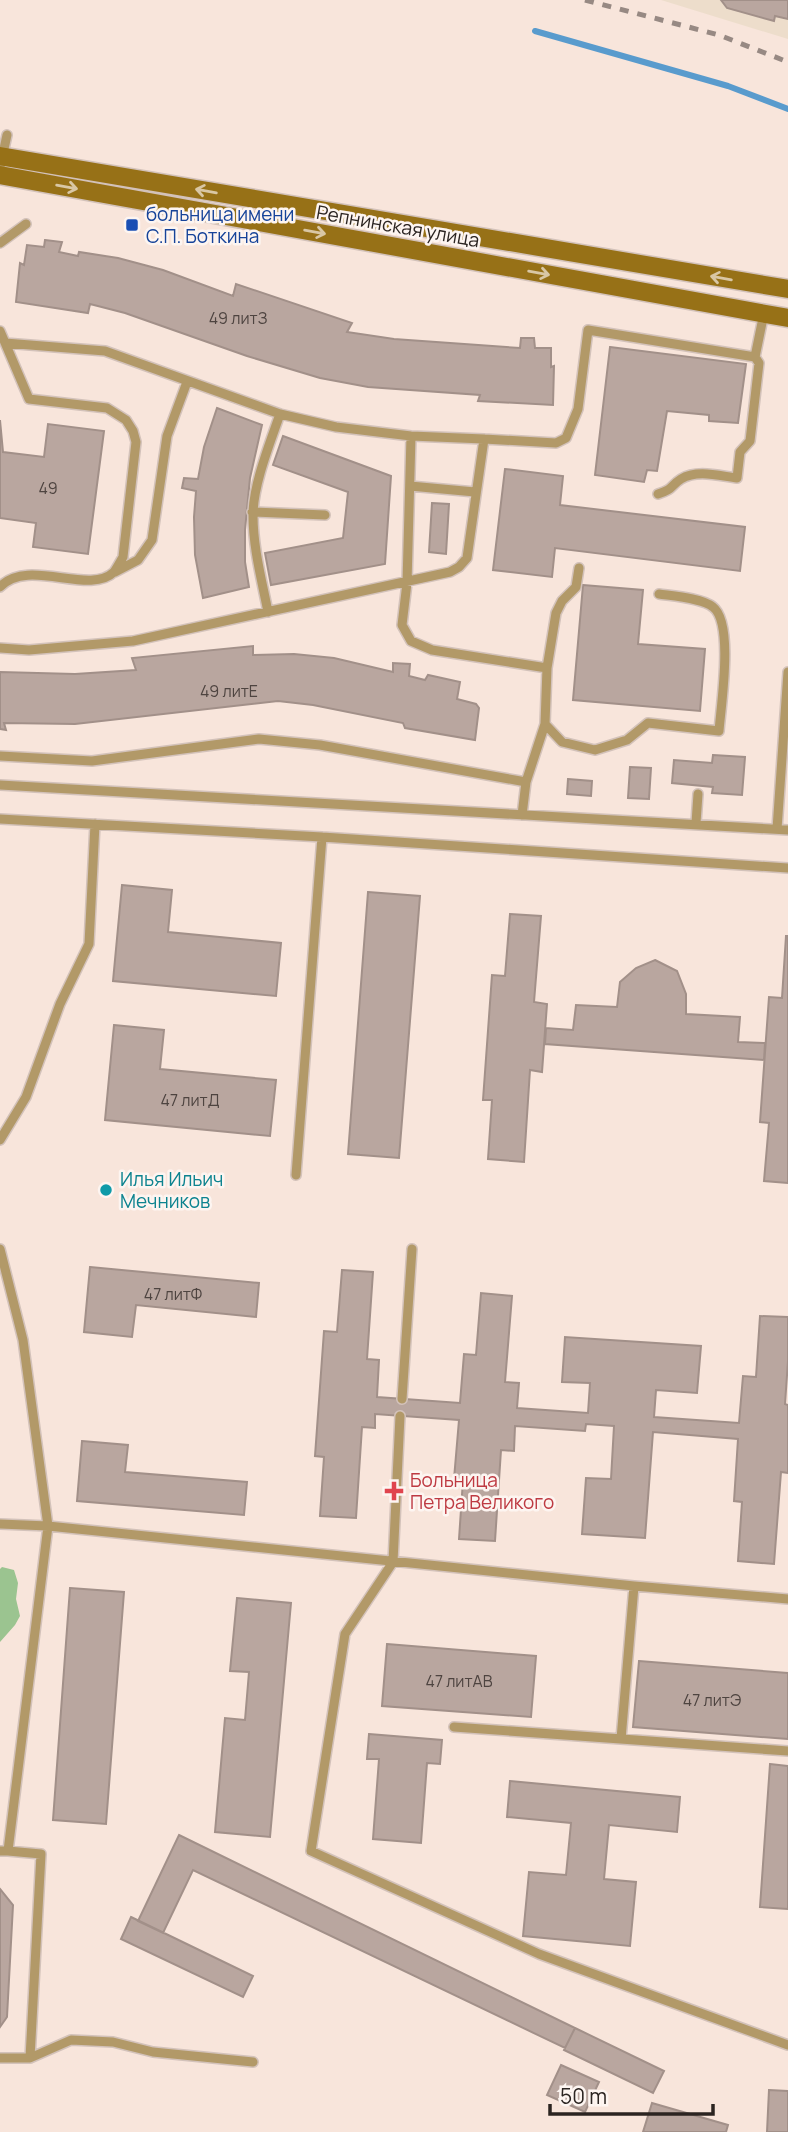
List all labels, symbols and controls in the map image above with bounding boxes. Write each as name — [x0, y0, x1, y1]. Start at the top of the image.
one-way arrow — [55, 181, 78, 194]
one-way arrow — [196, 184, 218, 197]
street label: Репнинская улица — [314, 199, 482, 253]
place label: больница имени С.П. Боткина — [146, 201, 294, 249]
marker: больница имени С.П. Боткина — [124, 217, 140, 233]
one-way arrow — [303, 226, 326, 239]
one-way arrow — [527, 266, 550, 280]
one-way arrow — [710, 271, 733, 284]
house number: 49 литЗ — [209, 307, 268, 329]
house number: 49 — [38, 477, 58, 499]
house number: 49 литЕ — [200, 680, 258, 702]
house number: 47 литД — [161, 1089, 220, 1111]
place label: Илья Ильич Мечников — [120, 1166, 223, 1214]
marker: Илья Ильич Мечников — [98, 1182, 114, 1198]
house number: 47 литФ — [144, 1283, 202, 1305]
place label: Больница Петра Великого — [410, 1467, 554, 1515]
marker: Больница Петра Великого — [384, 1481, 404, 1501]
house number: 47 литАВ — [425, 1670, 493, 1692]
house number: 47 литЭ — [683, 1689, 741, 1711]
scale bar — [550, 2072, 713, 2116]
text: 50 m — [560, 2082, 607, 2110]

